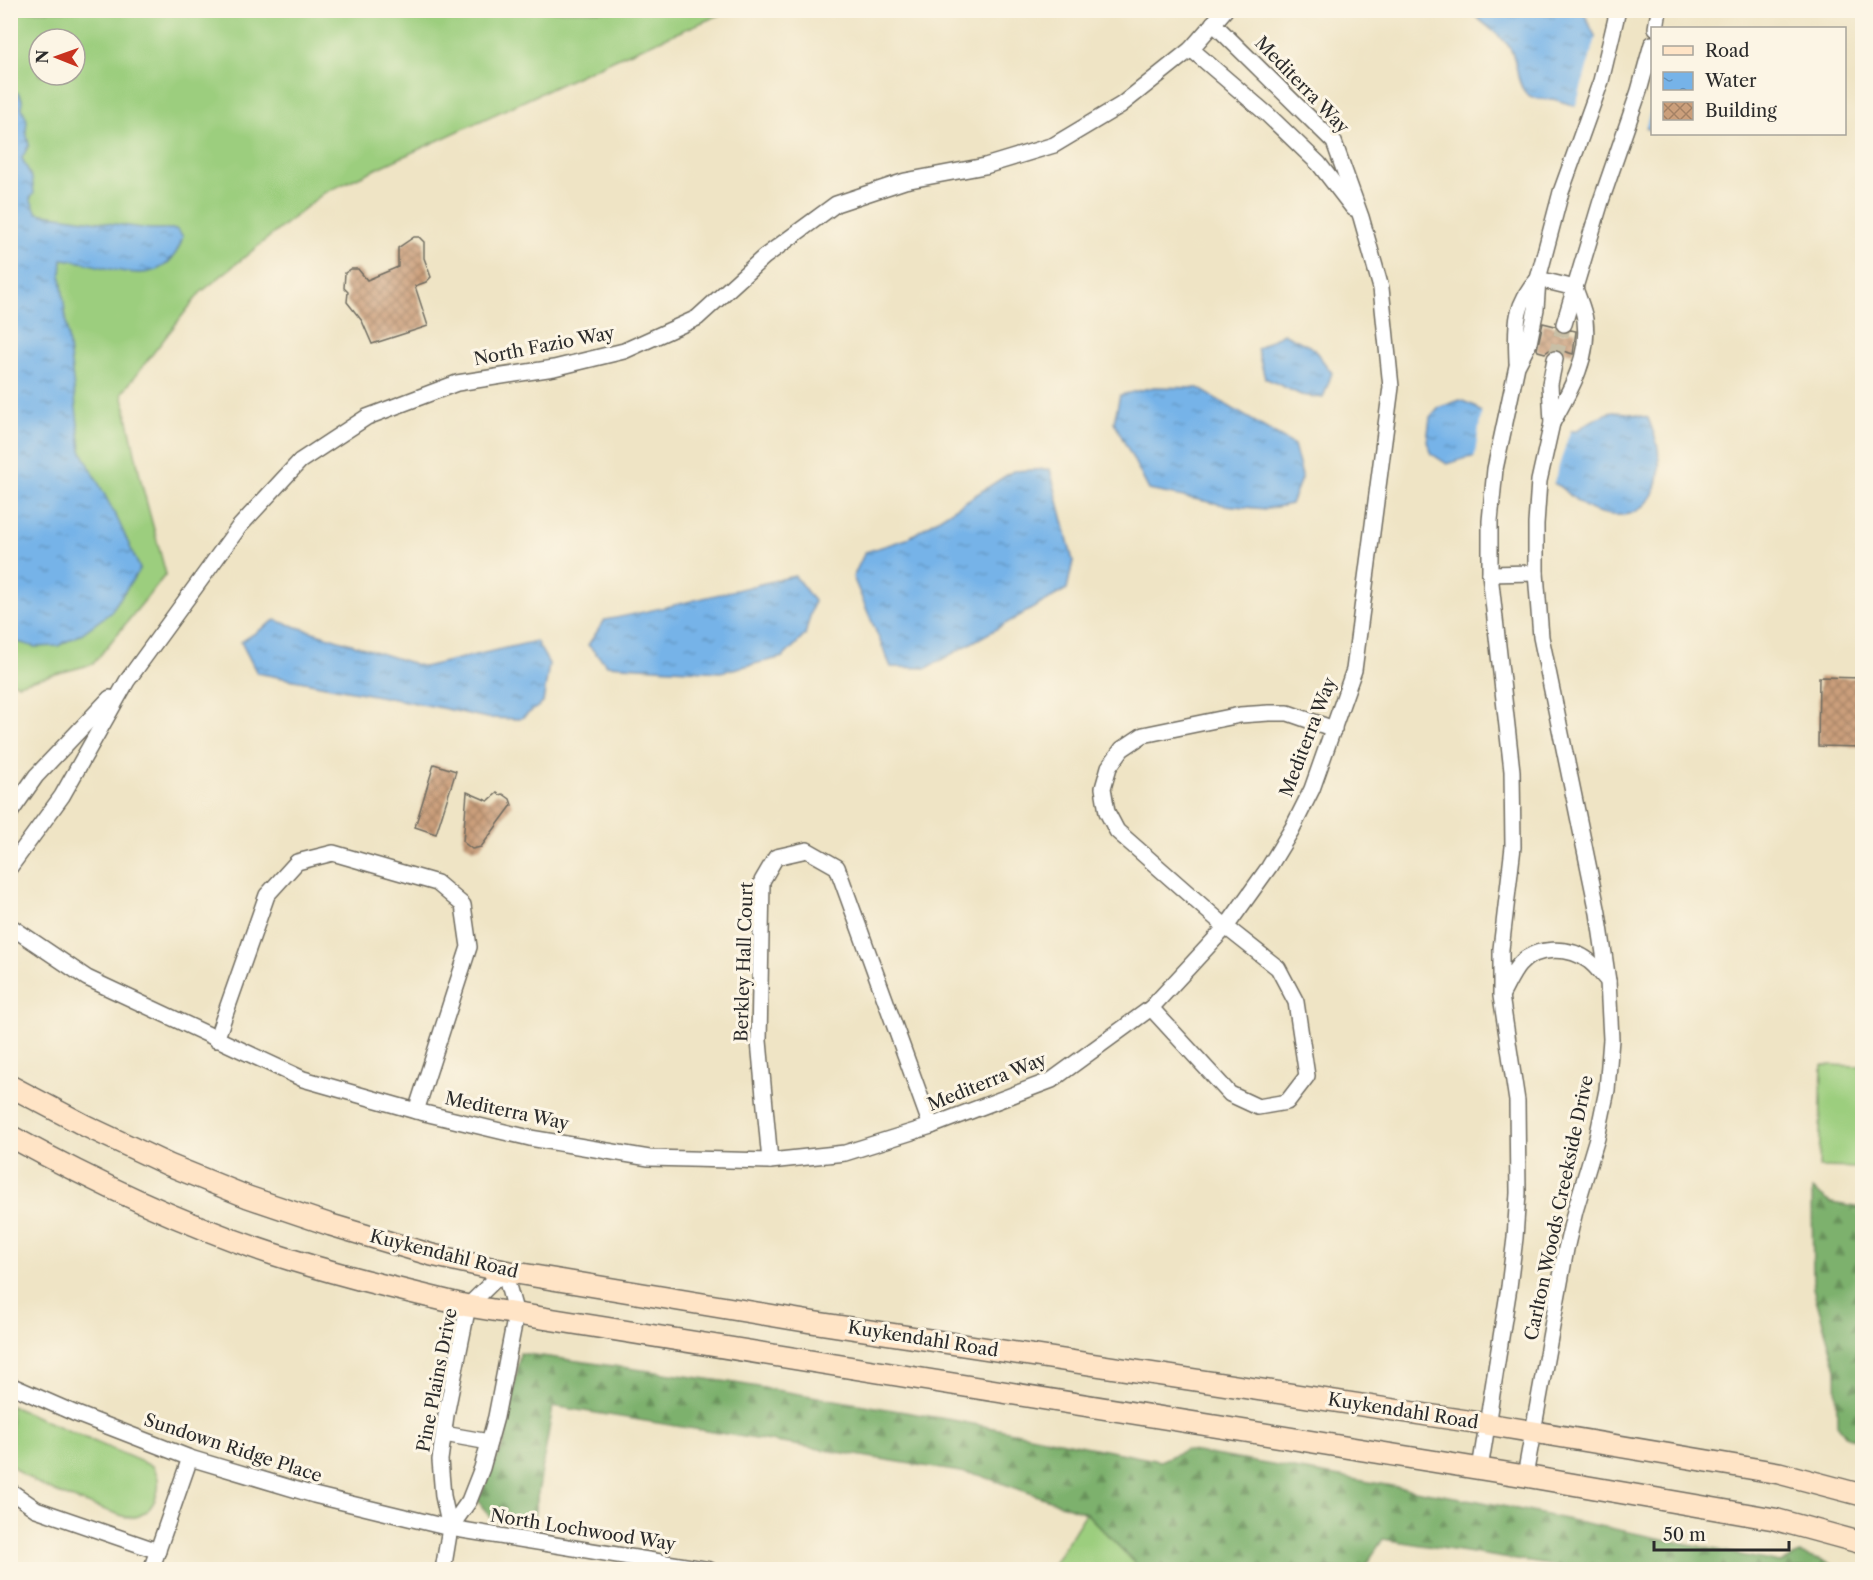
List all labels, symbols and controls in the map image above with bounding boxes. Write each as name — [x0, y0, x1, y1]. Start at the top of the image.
north arrow — [27, 27, 87, 87]
legend — [1651, 27, 1846, 135]
street label: Mediterra Way — [1250, 32, 1354, 139]
text: Road — [1705, 40, 1750, 62]
text: N — [32, 50, 52, 64]
text: Water — [1704, 70, 1757, 92]
text: Building — [1705, 100, 1777, 122]
street label: North Fazio Way — [472, 321, 617, 370]
street label: Mediterra Way — [1275, 673, 1341, 800]
street label: Berkley Hall Court — [730, 881, 758, 1042]
street label: Mediterra Way — [924, 1048, 1051, 1116]
street label: Carlton Woods Creekside Drive — [1520, 1073, 1598, 1343]
street label: Mediterra Way — [443, 1087, 572, 1135]
street label: Kuykendahl Road — [367, 1225, 521, 1283]
street label: Pine Plains Drive — [412, 1306, 462, 1454]
street label: Kuykendahl Road — [846, 1316, 1000, 1362]
street label: Kuykendahl Road — [1326, 1388, 1480, 1434]
street label: Sundown Ridge Place — [141, 1409, 325, 1487]
street label: North Lochwood Way — [489, 1504, 678, 1556]
scale bar — [1654, 1514, 1789, 1552]
text: 50 m — [1663, 1524, 1706, 1546]

